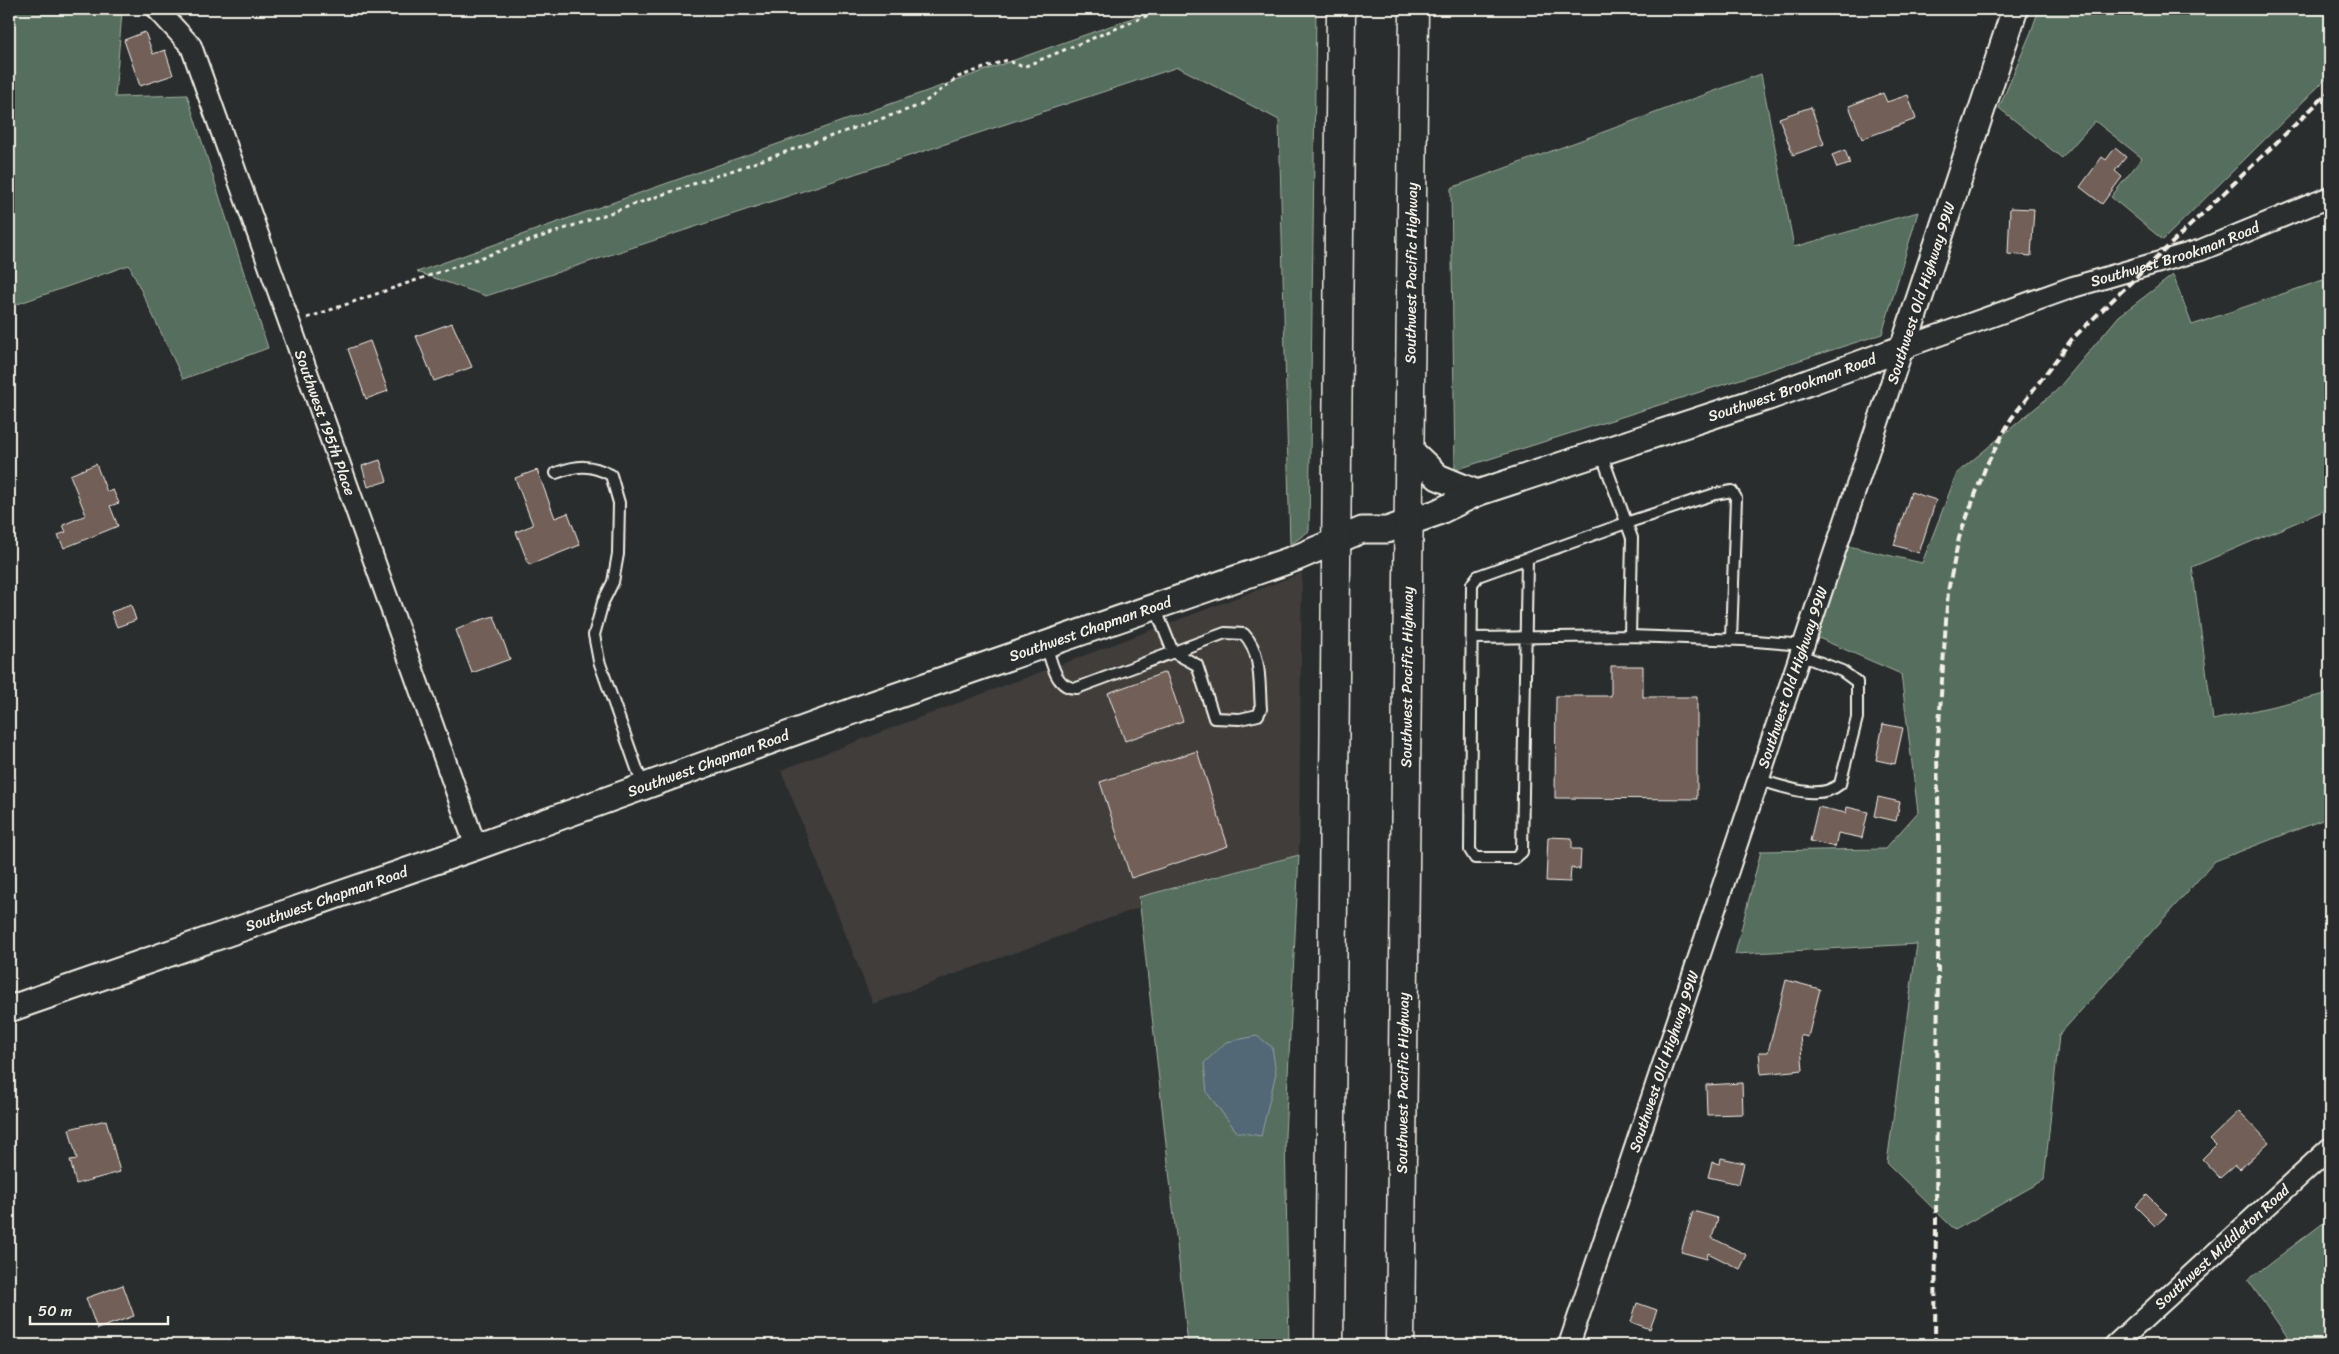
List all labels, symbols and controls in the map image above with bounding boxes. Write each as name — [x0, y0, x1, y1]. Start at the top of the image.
street label: Southwest Pacific Highway — [1397, 182, 1425, 364]
street label: Southwest Old Highway 99W — [1879, 198, 1963, 387]
street label: Southwest Brookman Road — [2087, 214, 2264, 294]
street label: Southwest 195th Place — [287, 346, 363, 499]
street label: Southwest Brookman Road — [1704, 346, 1881, 429]
street label: Southwest Old Highway 99W — [1750, 583, 1835, 772]
street label: Southwest Pacific Highway — [1393, 586, 1421, 768]
street label: Southwest Chapman Road — [1005, 589, 1176, 669]
street label: Southwest Chapman Road — [624, 722, 794, 804]
street label: Southwest Chapman Road — [242, 858, 412, 939]
street label: Southwest Old Highway 99W — [1621, 967, 1707, 1156]
street label: Southwest Pacific Highway — [1389, 992, 1417, 1174]
street label: Southwest Middleton Road — [2148, 1177, 2297, 1316]
scale bar — [30, 1294, 168, 1326]
text: 50 m — [38, 1298, 73, 1324]

